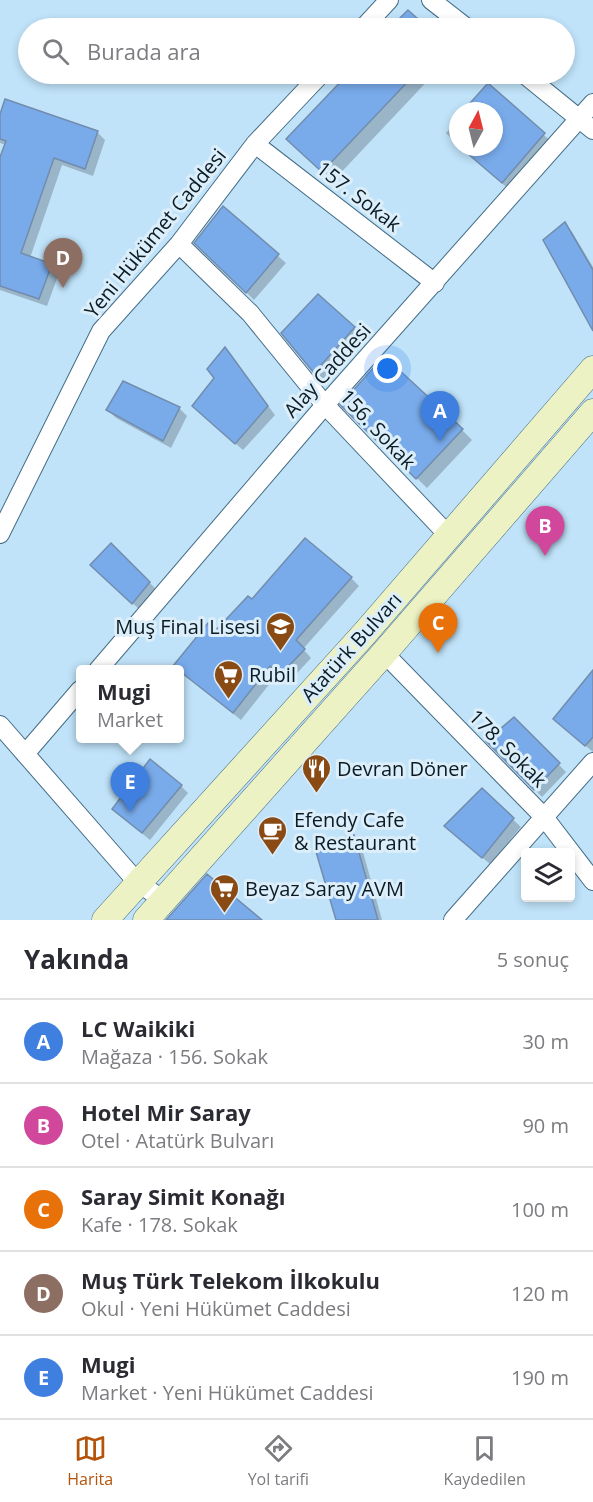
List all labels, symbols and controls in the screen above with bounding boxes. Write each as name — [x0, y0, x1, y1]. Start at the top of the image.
search box — [18, 18, 575, 84]
icon: search — [39, 35, 72, 68]
text: Burada ara — [87, 36, 201, 66]
north arrow — [449, 102, 503, 156]
street label: Yeni Hükümet Caddesi — [78, 143, 232, 323]
street label: 157. Sokak — [311, 155, 407, 238]
pin: D — [44, 238, 82, 288]
street label: Alay Caddesi — [277, 317, 377, 423]
your location — [373, 354, 402, 383]
street label: 156. Sokak — [334, 383, 422, 475]
pin: A — [420, 392, 460, 441]
pin: B — [526, 506, 564, 556]
street label: Atatürk Bulvarı — [295, 586, 407, 708]
pin: C — [418, 604, 458, 653]
school or university icon: Muş Final Lisesi — [265, 610, 297, 652]
place label: Muş Final Lisesi — [115, 613, 260, 640]
supermarket icon: Rubil — [212, 658, 244, 700]
place label: Rubil — [249, 661, 296, 688]
popup — [76, 665, 184, 743]
text: Mugi — [97, 676, 151, 706]
street label: 178. Sokak — [463, 703, 553, 793]
text: Market — [97, 706, 163, 733]
restaurant icon: Devran Döner — [300, 752, 332, 794]
place label: Devran Döner — [337, 755, 468, 782]
pin: E — [110, 762, 150, 812]
place label: Efendy Cafe & Restaurant — [294, 806, 416, 856]
cafe icon: Efendy Cafe & Restaurant — [257, 814, 289, 856]
map controls — [521, 848, 575, 902]
button: layers — [521, 848, 575, 902]
supermarket icon: Beyaz Saray AVM — [208, 872, 240, 914]
place label: Beyaz Saray AVM — [245, 875, 404, 902]
text: Yakında — [24, 941, 129, 977]
text: 5 sonuç — [497, 946, 569, 973]
text: LC Waikiki — [81, 1013, 195, 1043]
text: A — [37, 1028, 50, 1055]
text: 30 m — [522, 1028, 569, 1055]
text: Mağaza · 156. Sokak — [81, 1043, 268, 1070]
text: Hotel Mir Saray — [81, 1097, 251, 1127]
text: B — [37, 1112, 50, 1139]
text: 90 m — [522, 1112, 569, 1139]
text: Otel · Atatürk Bulvarı — [81, 1127, 274, 1154]
text: Saray Simit Konağı — [81, 1181, 285, 1211]
text: C — [37, 1196, 50, 1223]
text: 100 m — [511, 1196, 569, 1223]
text: Kafe · 178. Sokak — [81, 1211, 238, 1238]
text: Muş Türk Telekom İlkokulu — [81, 1265, 380, 1295]
text: D — [36, 1280, 51, 1307]
text: 120 m — [511, 1280, 569, 1307]
text: Okul · Yeni Hükümet Caddesi — [81, 1295, 351, 1322]
text: Mugi — [81, 1349, 135, 1379]
text: E — [38, 1364, 49, 1391]
text: 190 m — [511, 1364, 569, 1391]
text: Market · Yeni Hükümet Caddesi — [81, 1379, 374, 1406]
tab: Harita — [67, 1432, 113, 1490]
tab: Yol tarifi — [248, 1432, 309, 1490]
tab: Kaydedilen — [444, 1432, 526, 1490]

